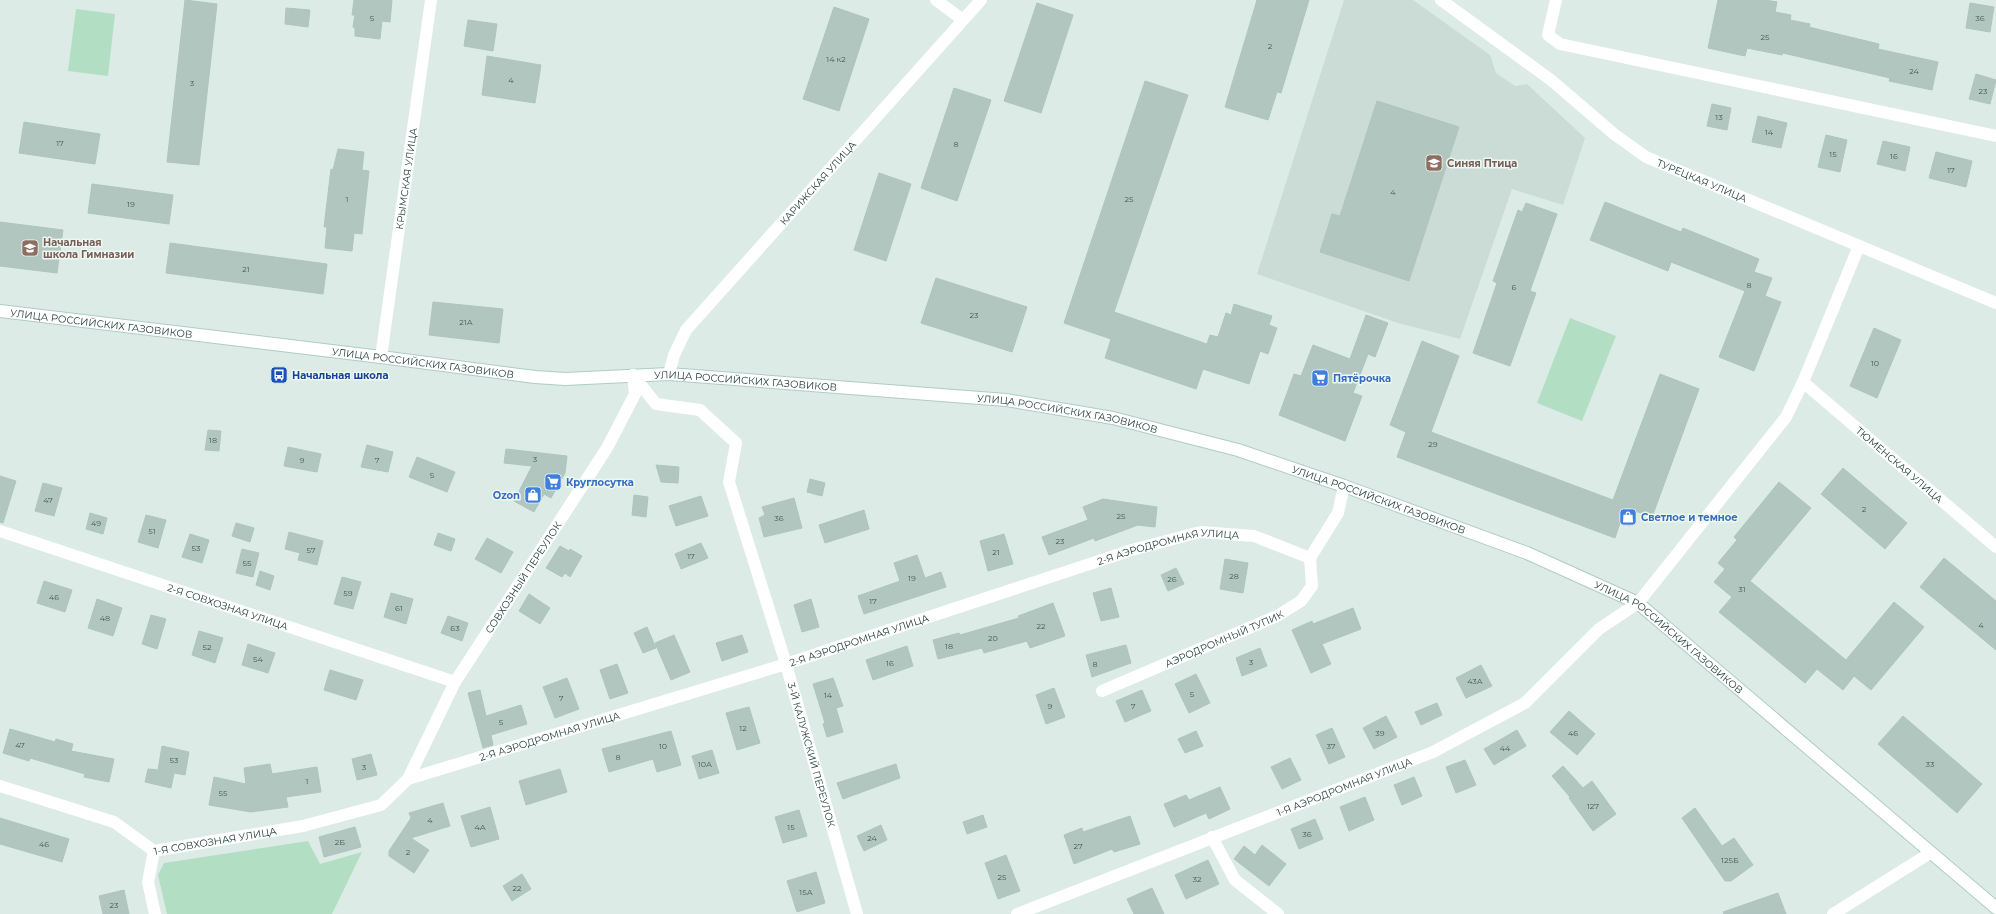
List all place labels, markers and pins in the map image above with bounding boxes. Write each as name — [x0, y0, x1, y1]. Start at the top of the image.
school or university icon: Синяя Птица — [1424, 153, 1444, 173]
place label: Синяя Птица — [1447, 157, 1517, 170]
place label: Начальная школа Гимназии — [43, 236, 134, 261]
school or university icon: Начальная школа Гимназии — [20, 238, 40, 258]
bus stop icon: Начальная школа — [269, 365, 289, 385]
supermarket icon: Пятёрочка — [1310, 368, 1330, 388]
place label: Начальная школа — [292, 369, 389, 382]
place label: Пятёрочка — [1333, 372, 1391, 385]
supermarket icon: Круглосутка — [543, 472, 563, 492]
place label: Круглосутка — [566, 476, 634, 489]
shop icon: Ozon — [523, 485, 543, 505]
place label: Ozon — [493, 489, 520, 502]
shop icon: Светлое и темное — [1618, 507, 1638, 527]
place label: Светлое и темное — [1641, 511, 1738, 524]

